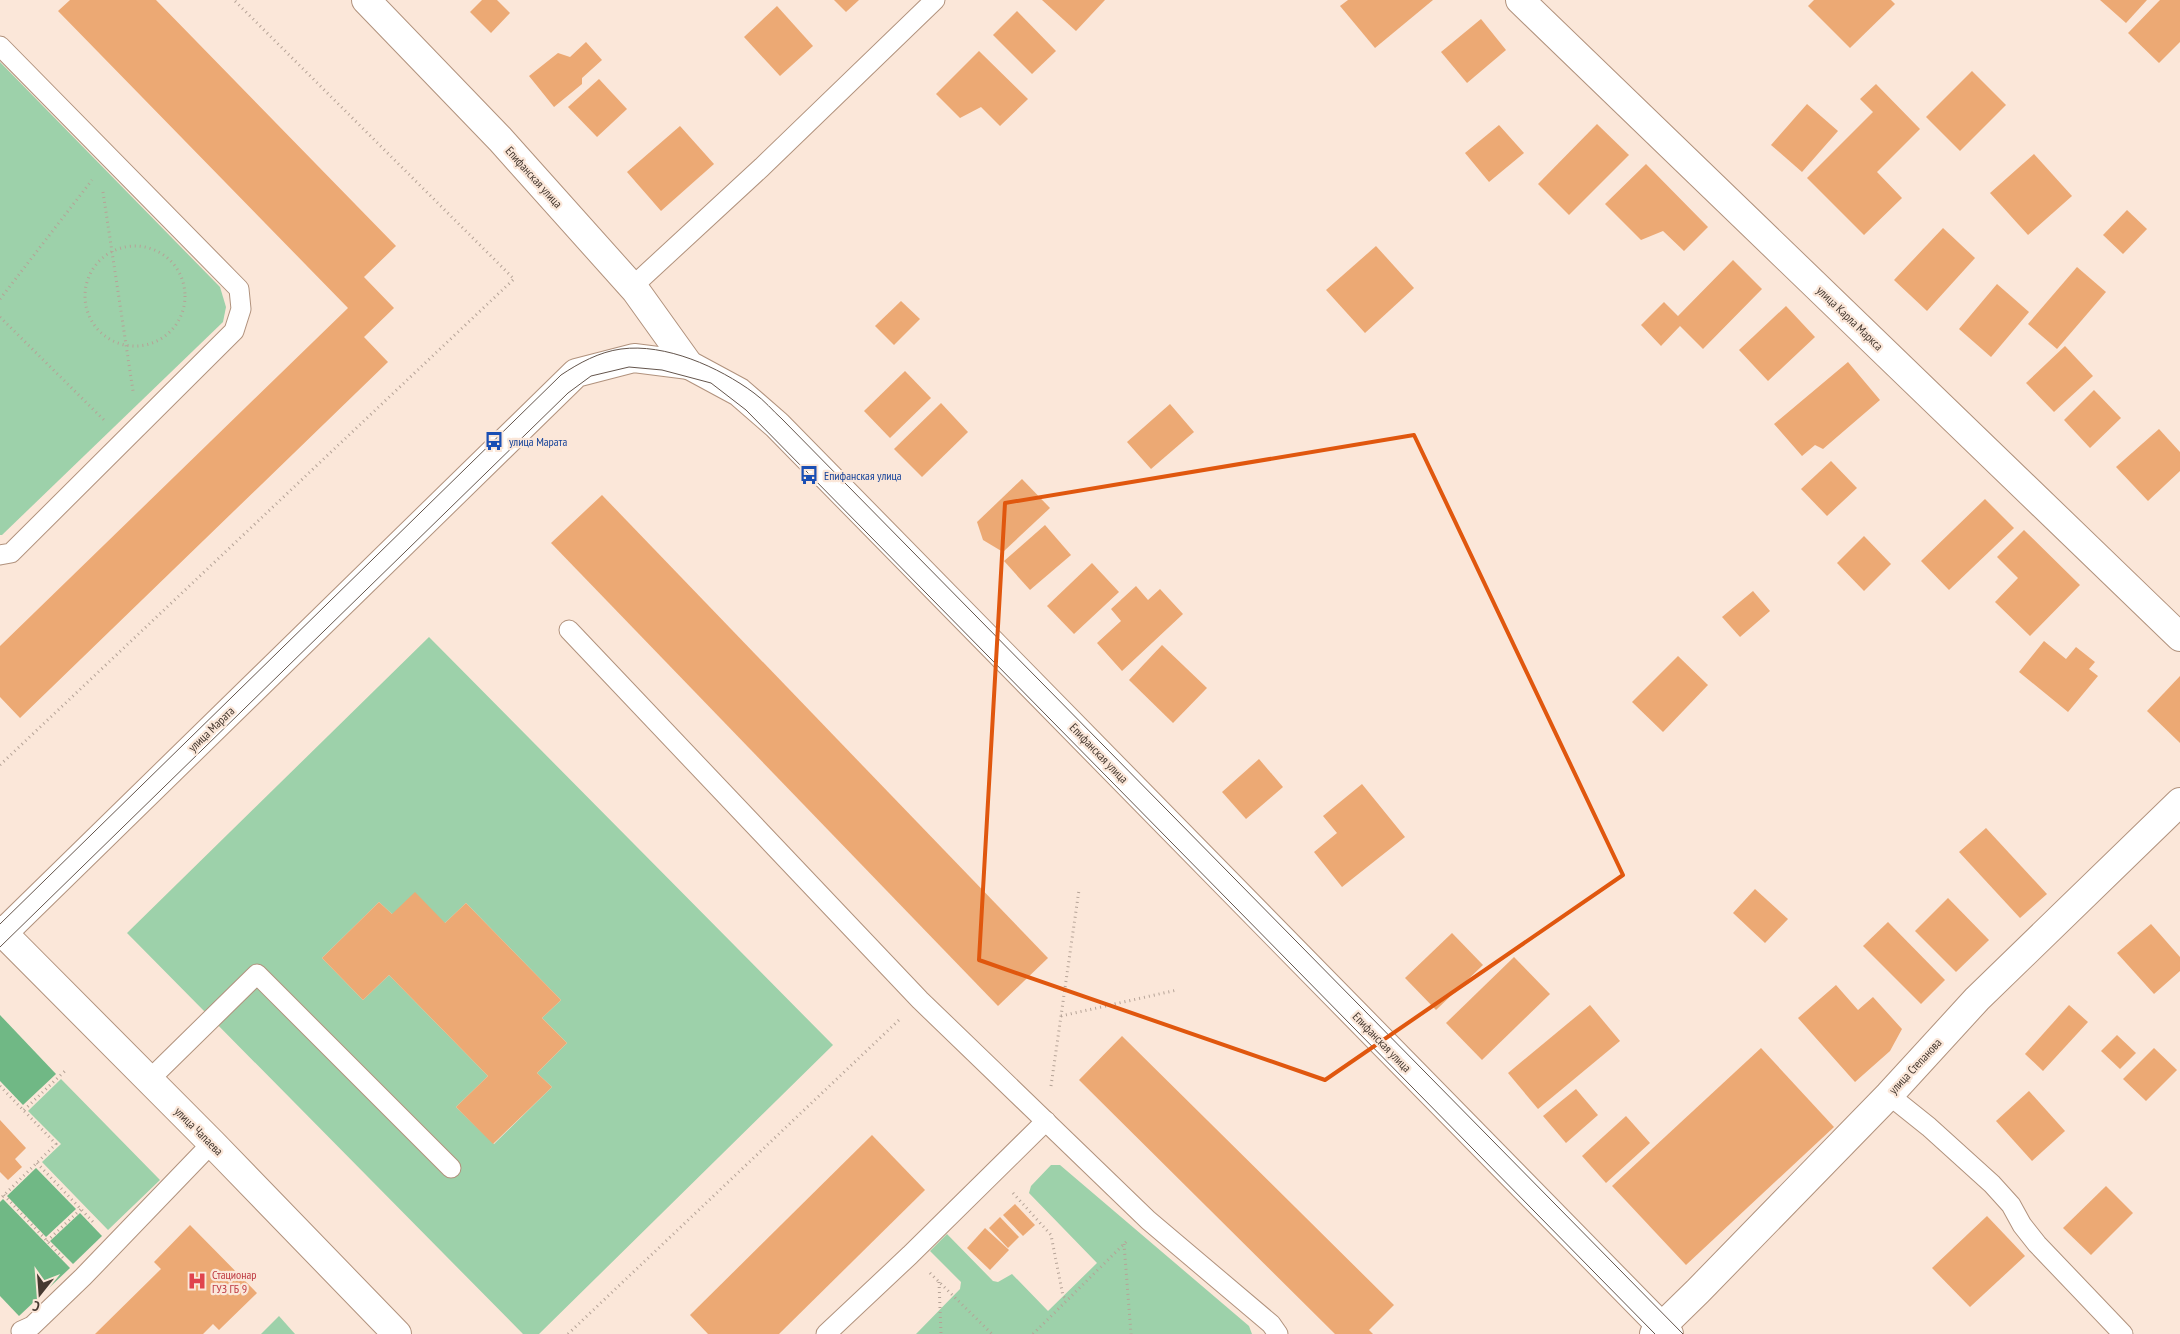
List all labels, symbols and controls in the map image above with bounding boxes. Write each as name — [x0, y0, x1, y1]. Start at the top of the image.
street label: Епифанская улица — [502, 143, 566, 211]
street label: улица Карла Маркса — [1814, 283, 1887, 354]
bus stop icon: улица Марата — [483, 430, 505, 452]
place label: улица Марата — [509, 434, 567, 449]
bus stop icon: Епифанская улица — [798, 464, 820, 486]
place label: Епифанская улица — [824, 468, 902, 483]
street label: улица Марата — [185, 703, 237, 755]
street label: Епифанская улица — [1067, 720, 1132, 786]
street label: Епифанская улица — [1350, 1009, 1415, 1075]
street label: улица Степанова — [1885, 1035, 1945, 1097]
street label: улица Чапаева — [172, 1104, 226, 1158]
place label: Стационар ГУЗ ГБ 9 — [212, 1267, 257, 1296]
north arrow — [15, 1269, 65, 1319]
hospital icon: Стационар ГУЗ ГБ 9 — [186, 1270, 208, 1292]
text: С — [30, 1297, 42, 1316]

